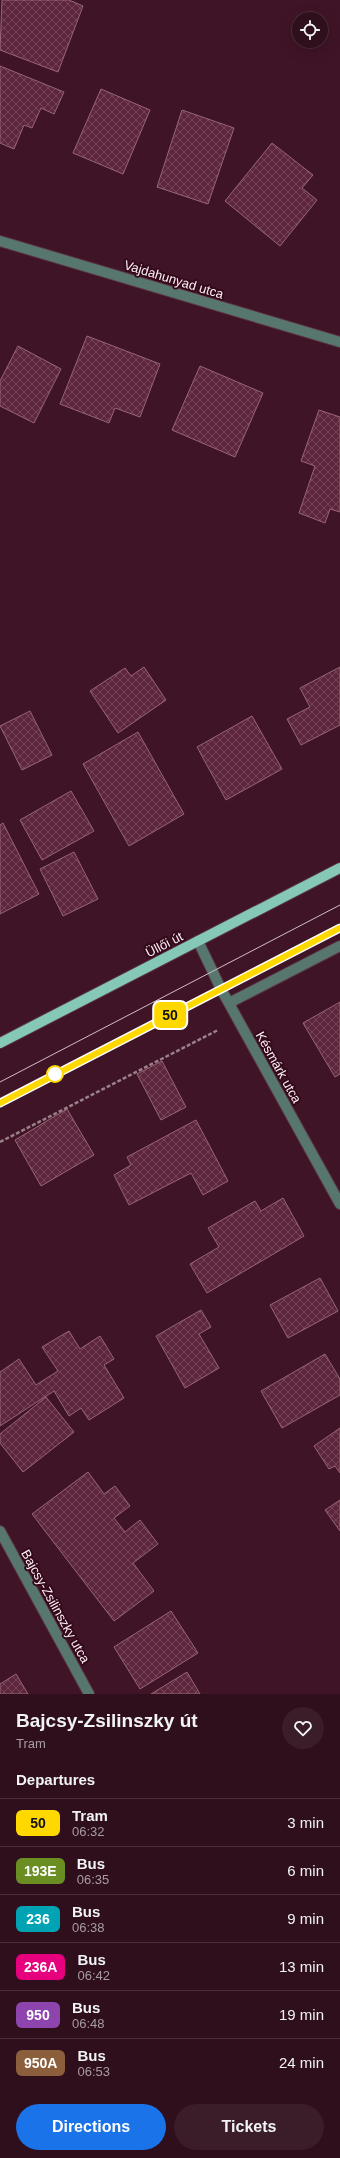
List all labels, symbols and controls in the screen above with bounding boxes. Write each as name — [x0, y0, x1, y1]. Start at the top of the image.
map controls — [292, 12, 328, 48]
button: locate — [292, 12, 328, 48]
street label: Vajdahunyad utca — [122, 257, 226, 302]
street label: Üllői út — [143, 929, 186, 960]
line badge: 50 — [152, 1002, 188, 1028]
text: 50 — [162, 1007, 178, 1023]
street label: Késmárk utca — [253, 1029, 305, 1106]
unlabelled marker — [46, 1065, 64, 1083]
street label: Bajcsy-Zsilinszky utca — [18, 1547, 93, 1666]
button: heart — [282, 1707, 324, 1749]
text: Bajcsy-Zsilinszky út — [16, 1710, 198, 1731]
text: Tram — [16, 1736, 46, 1751]
text: Departures — [16, 1771, 95, 1788]
text: Tram — [72, 1807, 108, 1824]
text: 3 min — [287, 1814, 324, 1831]
text: 50 — [30, 1815, 46, 1831]
text: 06:32 — [72, 1824, 105, 1839]
text: Bus — [77, 1855, 105, 1872]
text: 6 min — [287, 1862, 324, 1879]
text: 193E — [24, 1863, 57, 1879]
text: 06:35 — [77, 1872, 109, 1887]
text: Bus — [72, 1903, 100, 1920]
text: 9 min — [287, 1910, 324, 1927]
text: 236 — [26, 1911, 50, 1927]
text: 06:38 — [72, 1920, 105, 1935]
text: Bus — [77, 1951, 106, 1968]
text: 13 min — [279, 1958, 324, 1975]
text: 236A — [24, 1959, 57, 1975]
text: 06:42 — [77, 1968, 110, 1983]
text: Bus — [72, 1999, 100, 2016]
text: 19 min — [279, 2006, 324, 2023]
text: 950 — [26, 2007, 50, 2023]
text: 06:48 — [72, 2016, 105, 2031]
text: Bus — [77, 2047, 106, 2064]
text: 24 min — [279, 2054, 324, 2071]
text: 950A — [24, 2055, 57, 2071]
text: 06:53 — [77, 2064, 110, 2079]
button: Directions — [16, 2104, 166, 2150]
button: Tickets — [174, 2104, 324, 2150]

